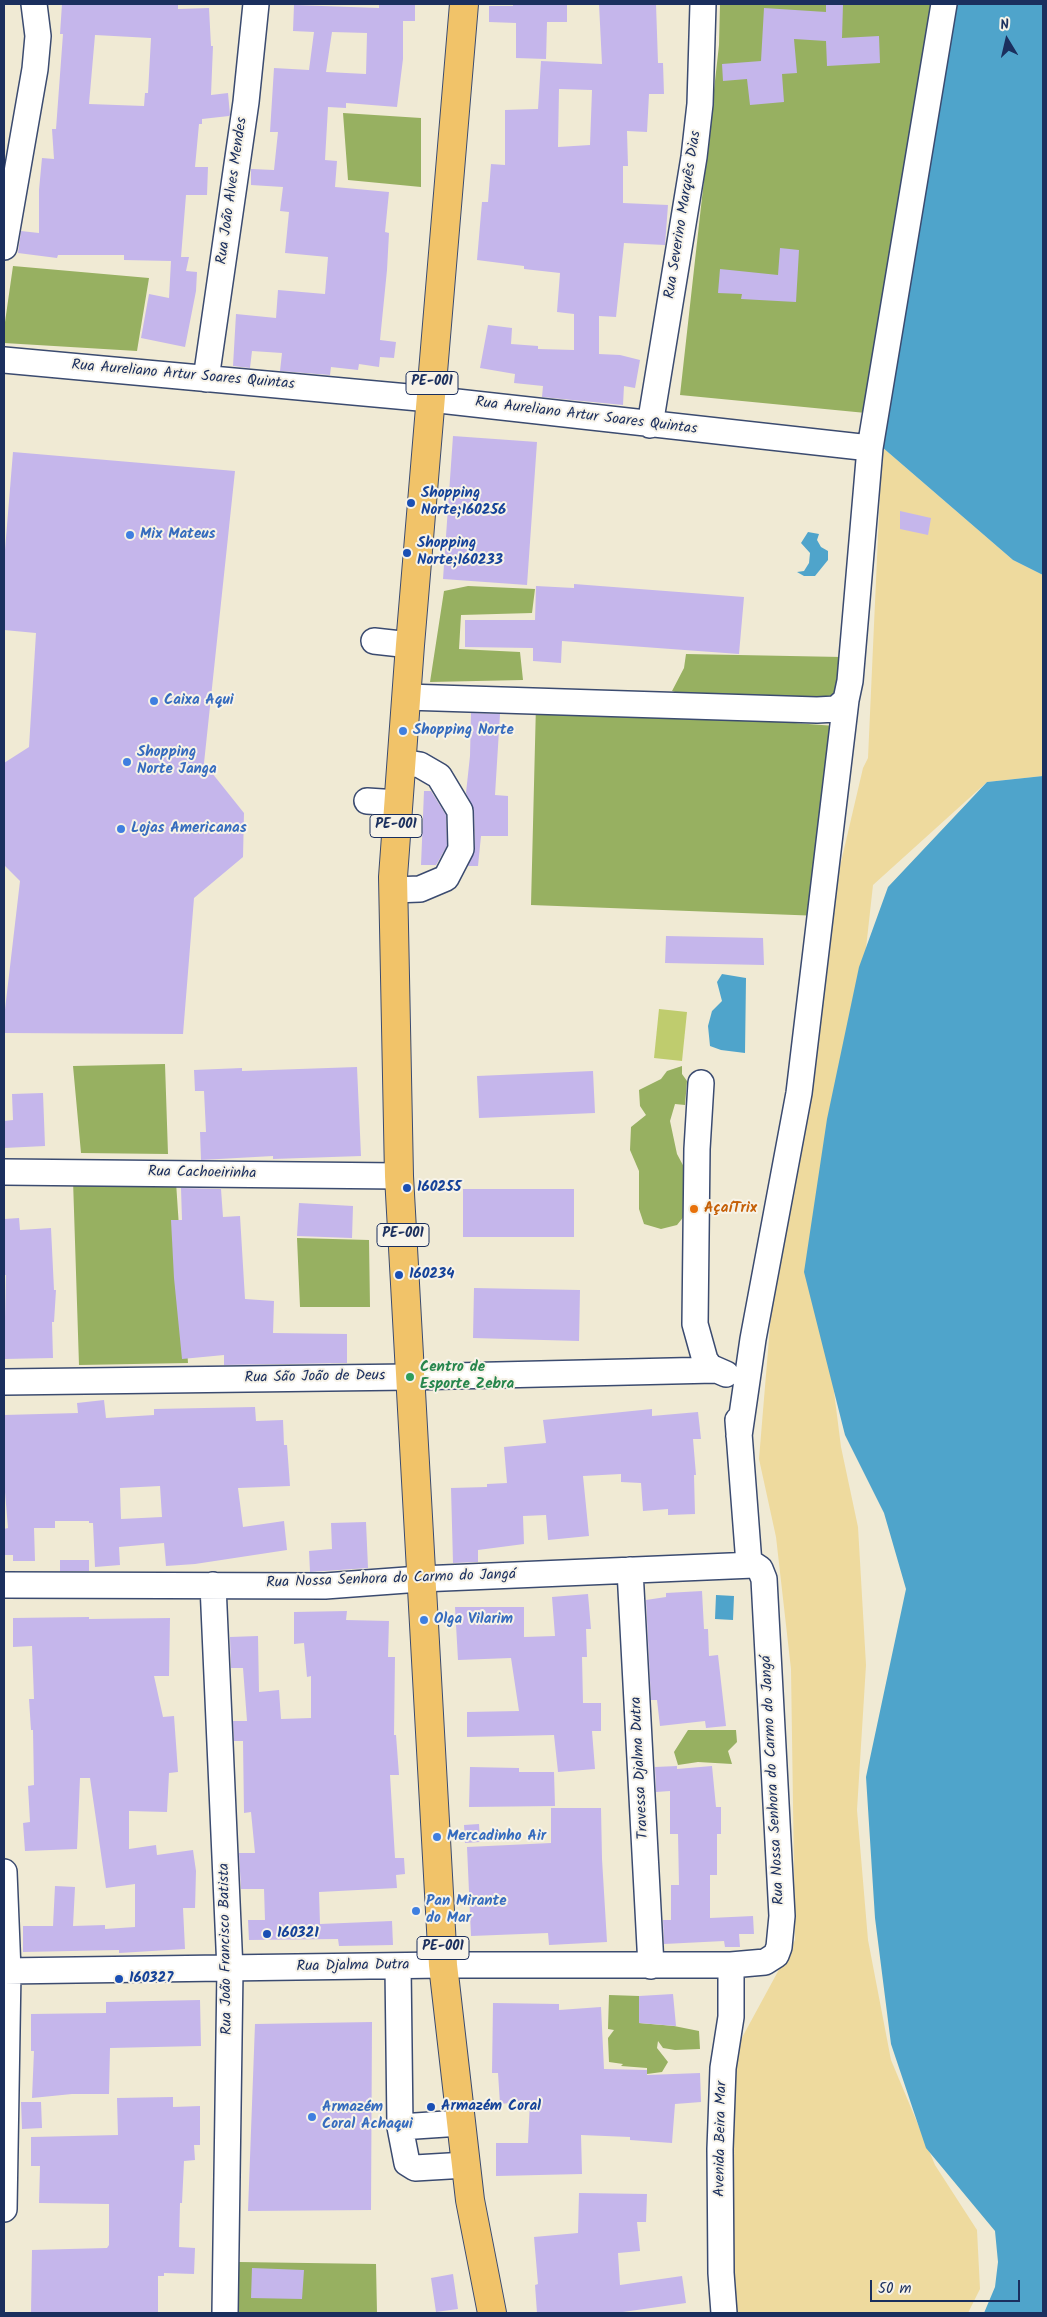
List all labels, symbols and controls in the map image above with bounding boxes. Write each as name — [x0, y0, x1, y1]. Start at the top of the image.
text: N — [999, 14, 1011, 37]
north arrow — [982, 15, 1032, 65]
street label: Rua João Alves Mendes — [214, 116, 252, 266]
street label: Rua Severino Marquês Dias — [662, 130, 706, 300]
street label: Rua Aureliano Artur Soares Quintas — [71, 357, 295, 395]
road number: PE-001 — [406, 372, 458, 394]
street label: Rua Aureliano Artur Soares Quintas — [474, 394, 698, 440]
place label: Shopping Norte;160256 — [421, 485, 506, 520]
marker: Shopping Norte;160256 — [405, 497, 417, 509]
place label: Mix Mateus — [140, 526, 215, 544]
marker: Mix Mateus — [124, 529, 136, 541]
place label: Shopping Norte;160233 — [417, 535, 503, 570]
marker: Shopping Norte;160233 — [401, 547, 413, 559]
place label: Caixa Aqui — [164, 692, 234, 710]
marker: Caixa Aqui — [148, 695, 160, 707]
place label: Shopping Norte — [413, 722, 514, 740]
marker: Shopping Norte — [397, 725, 409, 737]
place label: Shopping Norte Janga — [137, 744, 217, 779]
marker: Shopping Norte Janga — [121, 756, 133, 768]
road number: PE-001 — [370, 814, 422, 838]
place label: Lojas Americanas — [131, 820, 247, 838]
marker: Lojas Americanas — [115, 823, 127, 835]
street label: Rua Cachoeirinha — [148, 1164, 256, 1184]
place label: 160255 — [417, 1179, 461, 1197]
marker: 160255 — [401, 1182, 413, 1194]
place label: AçaíTrix — [704, 1200, 757, 1218]
marker: AçaíTrix — [688, 1203, 700, 1215]
road number: PE-001 — [377, 1224, 429, 1246]
place label: 160234 — [409, 1266, 454, 1284]
marker: 160234 — [393, 1269, 405, 1281]
place label: Centro de Esporte Zebra — [420, 1359, 514, 1394]
street label: Rua São João de Deus — [244, 1368, 386, 1388]
marker: Centro de Esporte Zebra — [404, 1371, 416, 1383]
street label: Rua Nossa Senhora do Carmo do Jangá — [266, 1567, 516, 1593]
place label: Olga Vilarim — [434, 1611, 513, 1629]
marker: Olga Vilarim — [418, 1614, 430, 1626]
street label: Rua Nossa Senhora do Carmo do Jangá — [758, 1655, 790, 1905]
street label: Travessa Djalma Dutra — [628, 1696, 654, 1840]
place label: Mercadinho Air — [447, 1828, 546, 1846]
marker: Mercadinho Air — [431, 1831, 443, 1843]
street label: Rua João Francisco Batista — [217, 1863, 237, 2035]
place label: Pan Mirante do Mar — [426, 1893, 507, 1928]
marker: Pan Mirante do Mar — [410, 1905, 422, 1917]
place label: 160321 — [277, 1925, 319, 1943]
marker: 160321 — [261, 1928, 273, 1940]
road number: PE-001 — [417, 1936, 469, 1960]
street label: Rua Djalma Dutra — [296, 1957, 410, 1977]
place label: 160327 — [129, 1970, 173, 1988]
marker: 160327 — [113, 1973, 125, 1985]
street label: Avenida Beira Mar — [712, 2081, 732, 2197]
place label: Armazém Coral — [441, 2098, 541, 2116]
place label: Armazém Coral Achaqui — [322, 2099, 413, 2134]
marker: Armazém Coral — [425, 2101, 437, 2113]
marker: Armazém Coral Achaqui — [306, 2111, 318, 2123]
scale bar — [872, 2270, 1022, 2302]
text: 50 m — [878, 2277, 912, 2301]

